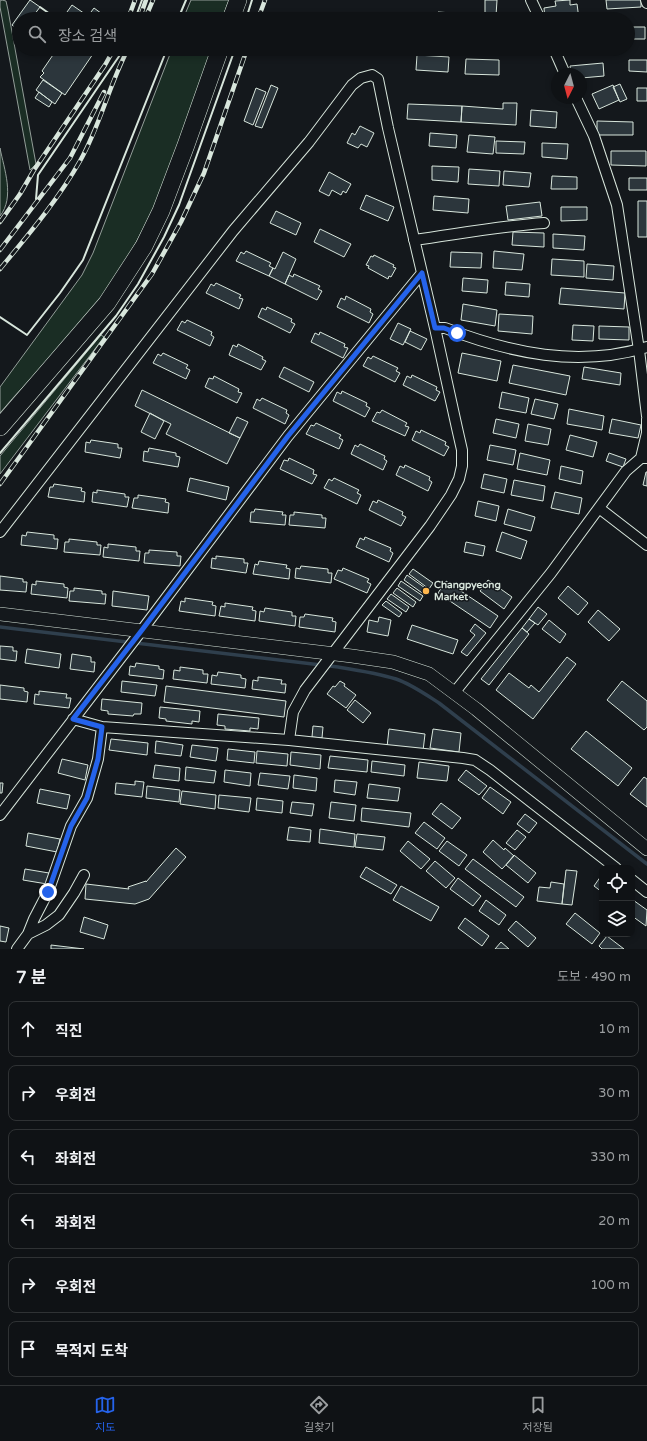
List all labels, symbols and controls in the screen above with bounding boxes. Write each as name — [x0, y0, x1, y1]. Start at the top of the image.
search box — [12, 12, 635, 56]
icon: search — [26, 23, 48, 45]
text: 장소 검색 — [58, 27, 117, 45]
north arrow — [551, 68, 587, 104]
route start — [448, 324, 466, 342]
place label: Changpyeong Market — [434, 579, 501, 603]
marker: Changpyeong Market — [421, 586, 431, 596]
map controls — [599, 865, 635, 937]
button: locate — [599, 865, 635, 901]
route end — [39, 883, 57, 901]
button: layers — [599, 901, 635, 937]
text: 7 분 — [16, 967, 47, 988]
text: 도보 · 490 m — [557, 969, 631, 985]
icon: ahead — [17, 1018, 39, 1040]
text: 10 m — [598, 1021, 630, 1037]
text: 직진 — [55, 1022, 83, 1040]
icon: right — [17, 1082, 39, 1104]
text: 30 m — [598, 1085, 630, 1101]
text: 우회전 — [55, 1086, 96, 1104]
icon: left — [17, 1146, 39, 1168]
text: 330 m — [590, 1149, 630, 1165]
text: 좌회전 — [55, 1150, 96, 1168]
icon: left — [17, 1210, 39, 1232]
text: 20 m — [598, 1213, 630, 1229]
text: 좌회전 — [55, 1214, 96, 1232]
icon: right — [17, 1274, 39, 1296]
text: 100 m — [590, 1277, 630, 1293]
text: 우회전 — [55, 1278, 96, 1296]
icon: arrive — [17, 1338, 39, 1360]
text: 목적지 도착 — [55, 1342, 128, 1360]
tab: 지도 — [94, 1394, 116, 1434]
tab: 길찾기 — [304, 1394, 334, 1434]
tab: 저장됨 — [523, 1394, 553, 1434]

